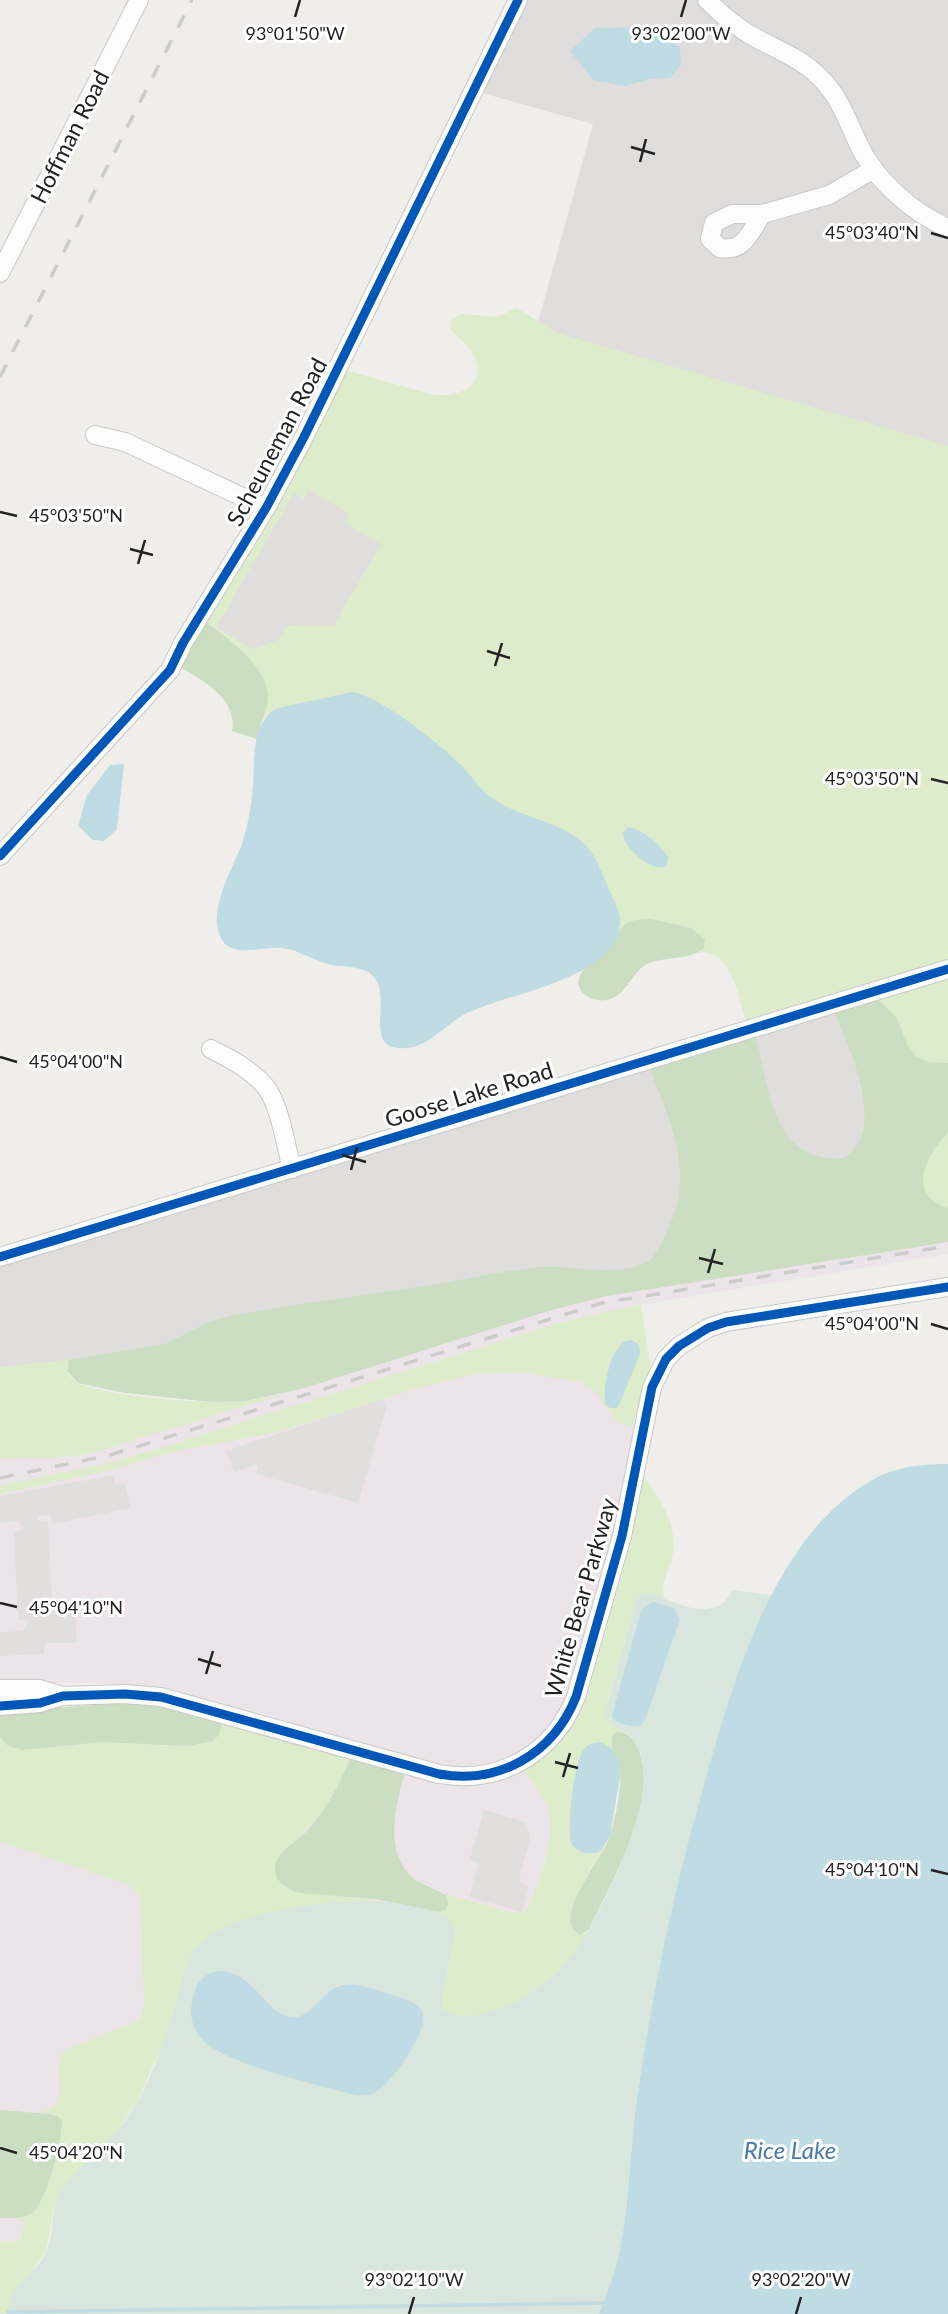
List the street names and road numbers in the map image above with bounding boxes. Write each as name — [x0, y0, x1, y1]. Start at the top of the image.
street label: Hoffman Road — [24, 65, 115, 208]
street label: Scheuneman Road — [220, 353, 332, 530]
street label: Goose Lake Road — [381, 1055, 556, 1133]
street label: White Bear Parkway — [538, 1495, 622, 1701]

